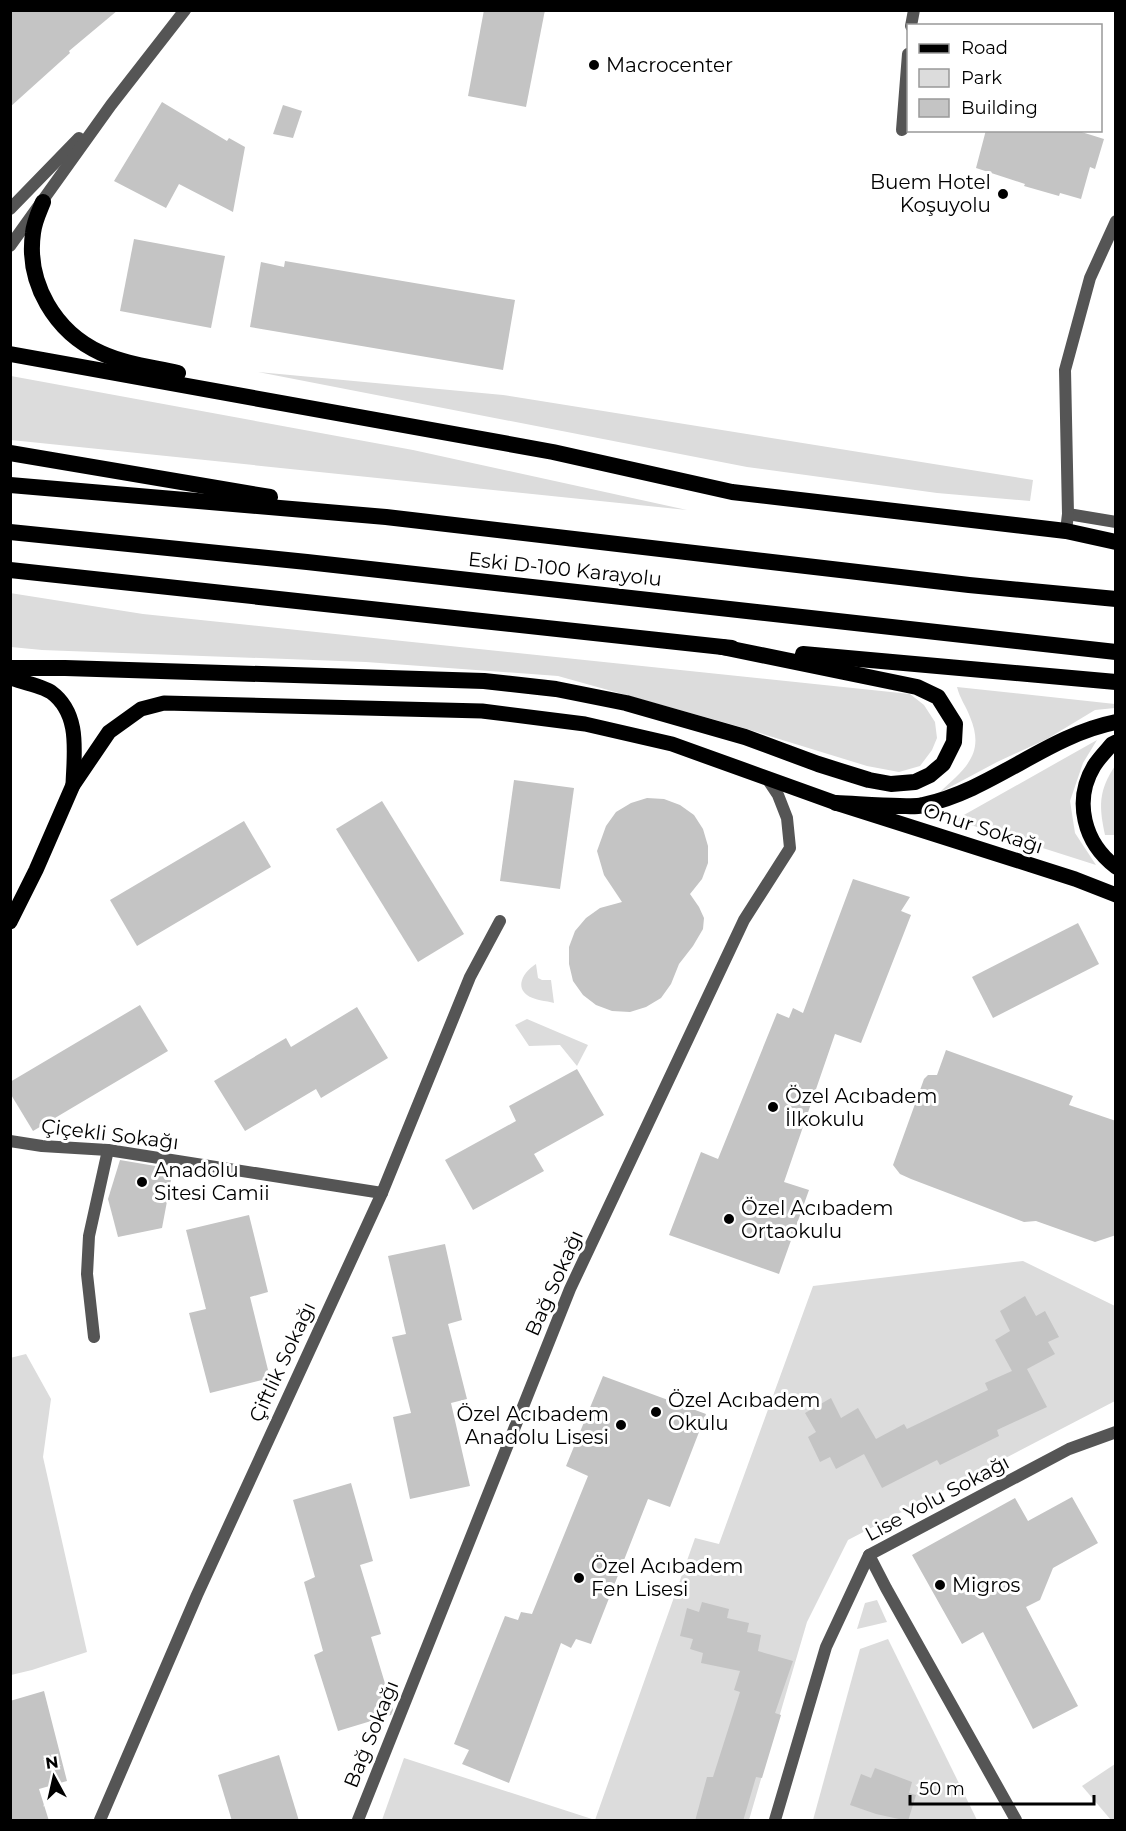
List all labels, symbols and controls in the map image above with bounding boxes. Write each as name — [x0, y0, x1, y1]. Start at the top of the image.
legend — [907, 24, 1102, 132]
text: Road — [961, 37, 1008, 59]
place label: Macrocenter — [606, 53, 733, 77]
marker: Macrocenter — [587, 58, 601, 72]
text: Park — [961, 67, 1002, 89]
text: Building — [961, 97, 1038, 119]
place label: Buem Hotel Koşuyolu — [870, 170, 991, 217]
marker: Buem Hotel Koşuyolu — [996, 187, 1010, 201]
street label: Eski D-100 Karayolu — [467, 547, 663, 591]
street label: Onur Sokağı — [920, 797, 1046, 859]
place label: Özel Acıbadem İlkokulu — [785, 1084, 938, 1131]
marker: Özel Acıbadem İlkokulu — [766, 1100, 780, 1114]
street label: Çiçekli Sokağı — [40, 1114, 180, 1154]
place label: Anadolu Sitesi Camii — [154, 1158, 270, 1205]
marker: Anadolu Sitesi Camii — [135, 1175, 149, 1189]
place label: Özel Acıbadem Ortaokulu — [741, 1196, 894, 1243]
marker: Özel Acıbadem Ortaokulu — [722, 1212, 736, 1226]
street label: Bağ Sokağı — [520, 1226, 588, 1340]
street label: Çiftlik Sokağı — [244, 1298, 320, 1426]
place label: Özel Acıbadem Okulu — [668, 1388, 821, 1435]
place label: Özel Acıbadem Anadolu Lisesi — [456, 1402, 609, 1449]
marker: Özel Acıbadem Okulu — [649, 1405, 663, 1419]
marker: Özel Acıbadem Anadolu Lisesi — [614, 1418, 628, 1432]
street label: Lise Yolu Sokağı — [861, 1450, 1013, 1546]
place label: Özel Acıbadem Fen Lisesi — [591, 1554, 744, 1601]
marker: Özel Acıbadem Fen Lisesi — [572, 1571, 586, 1585]
place label: Migros — [952, 1573, 1020, 1597]
marker: Migros — [933, 1578, 947, 1592]
street label: Bağ Sokağı — [339, 1677, 403, 1791]
north arrow — [24, 1747, 84, 1807]
text: N — [44, 1752, 60, 1773]
scale bar — [910, 1768, 1094, 1806]
text: 50 m — [919, 1778, 965, 1800]

